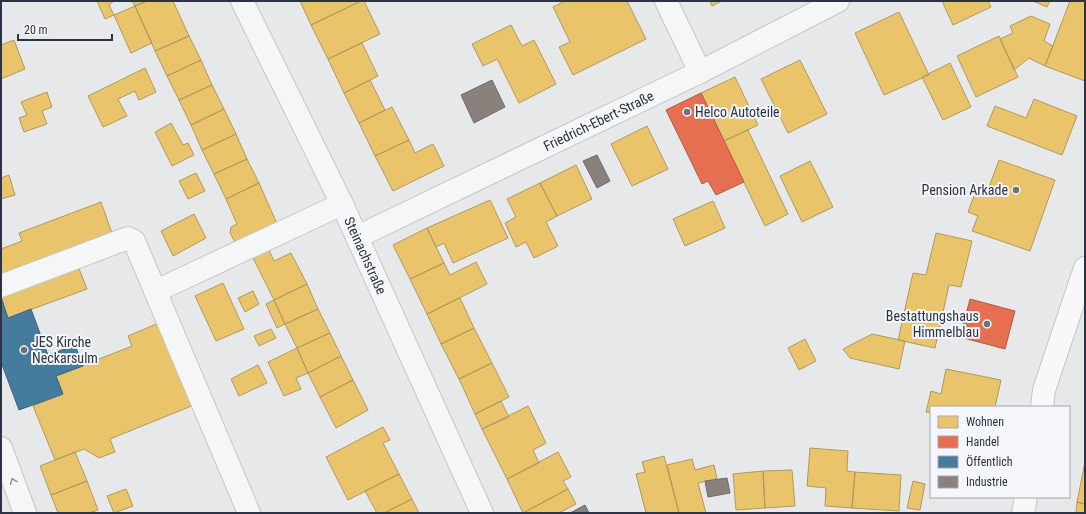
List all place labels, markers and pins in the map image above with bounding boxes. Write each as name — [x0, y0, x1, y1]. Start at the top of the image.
place label: Helco Autoteile — [695, 104, 780, 120]
marker: Helco Autoteile — [682, 107, 692, 117]
place label: Pension Arkade — [922, 182, 1008, 198]
marker: Pension Arkade — [1011, 185, 1021, 195]
place label: Bestattungshaus Himmelblau — [886, 308, 979, 340]
marker: Bestattungshaus Himmelblau — [982, 319, 992, 329]
place label: JES Kirche Neckarsulm — [32, 334, 98, 366]
marker: JES Kirche Neckarsulm — [19, 345, 29, 355]

